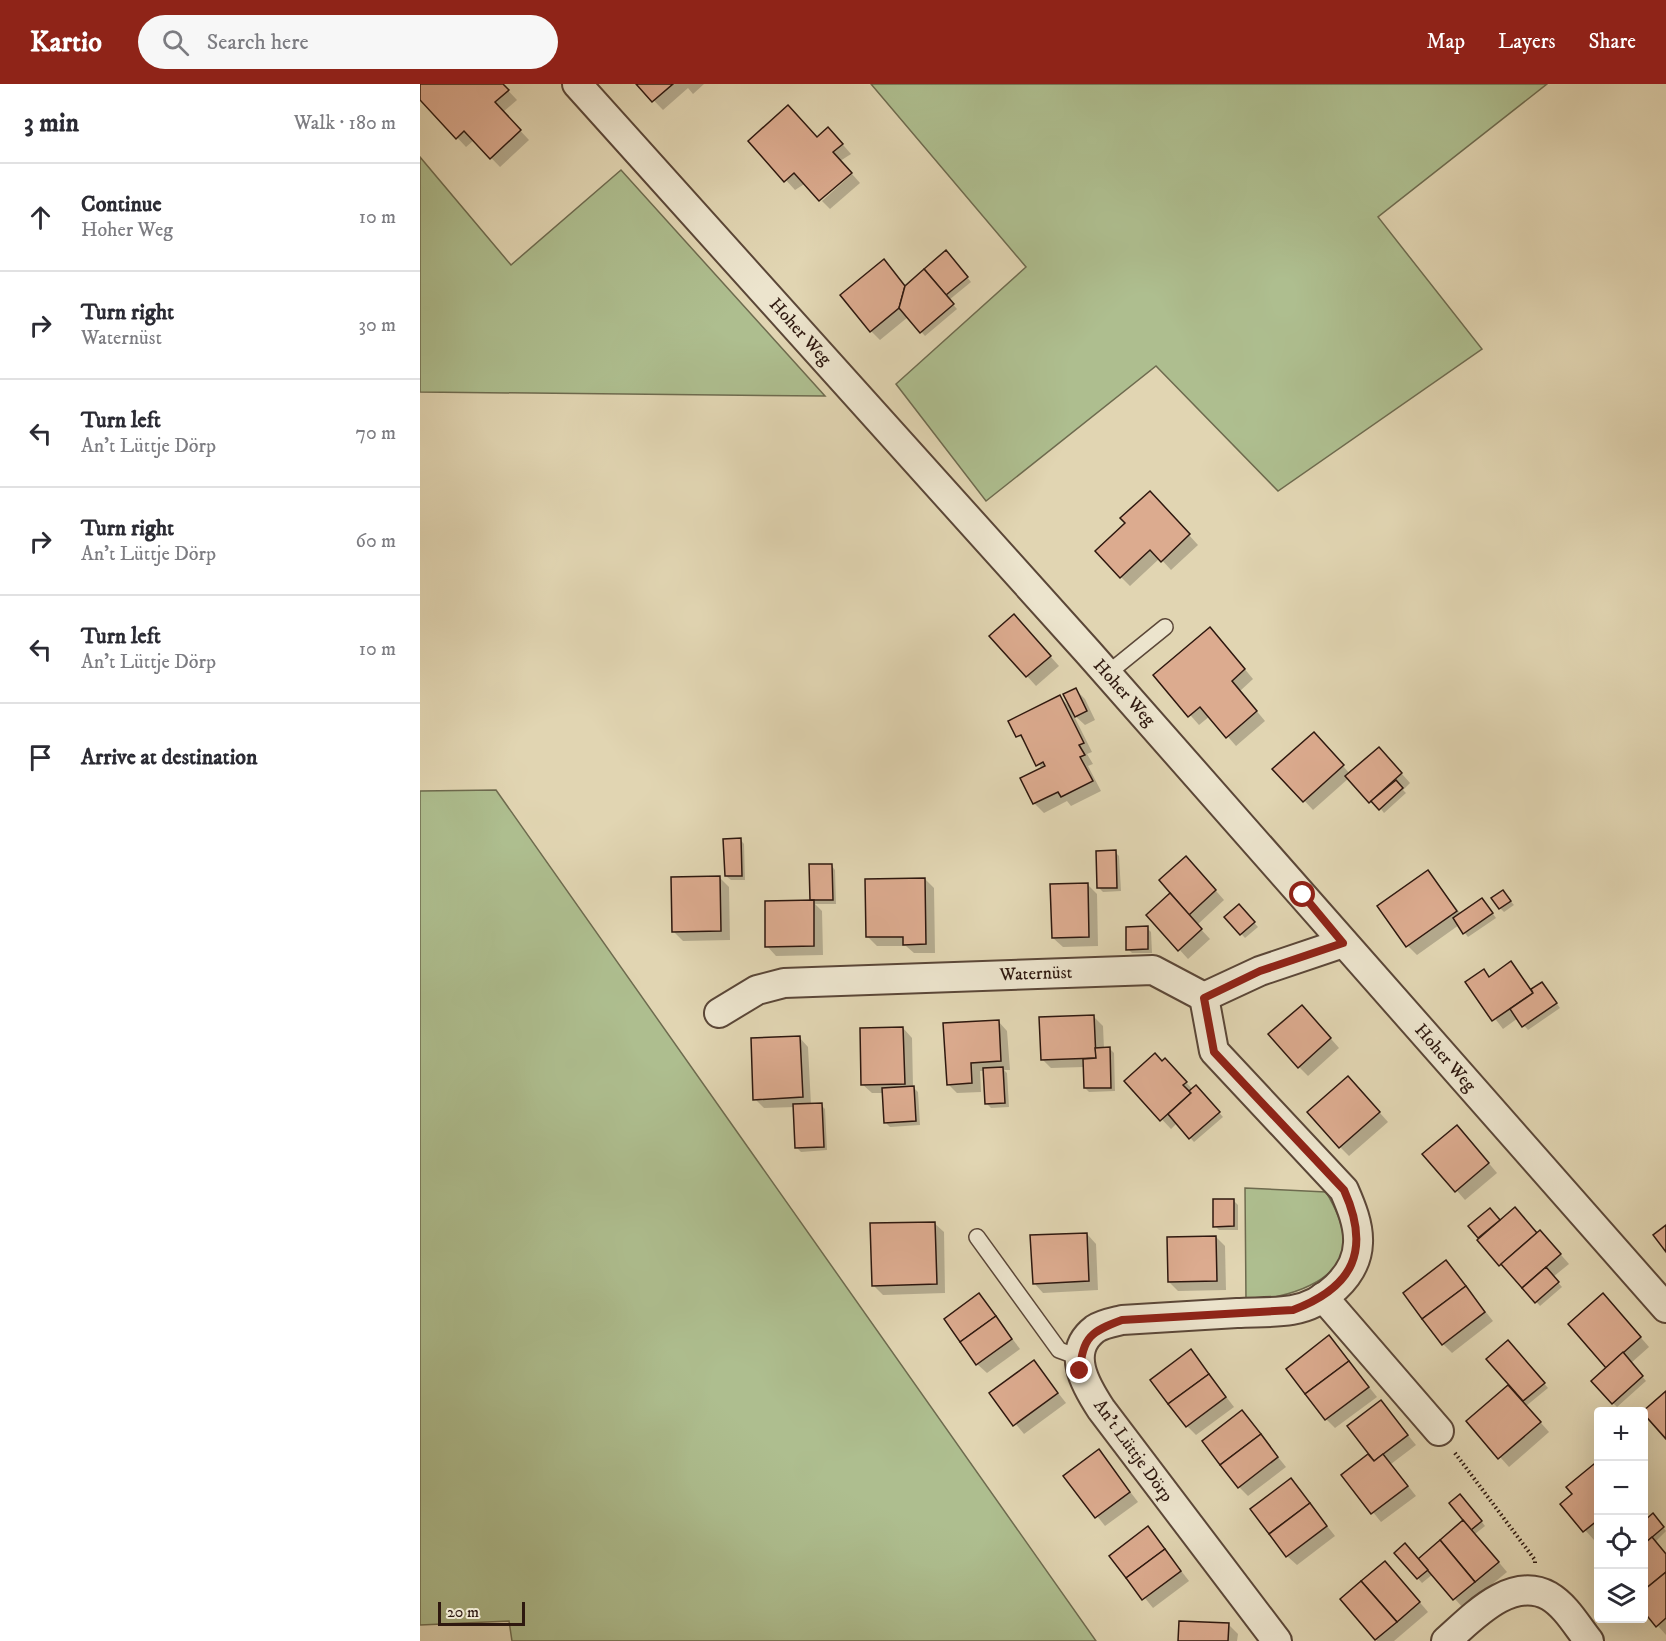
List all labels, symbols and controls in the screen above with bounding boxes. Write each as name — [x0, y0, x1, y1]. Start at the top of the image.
search box — [138, 15, 558, 69]
text: Kartio — [30, 25, 102, 60]
icon: search — [159, 26, 192, 59]
text: Search here — [207, 29, 309, 56]
text: Map — [1426, 29, 1465, 55]
text: Layers — [1498, 29, 1556, 55]
text: Share — [1589, 29, 1636, 55]
text: 3 min — [24, 107, 79, 140]
text: Walk · 180 m — [294, 111, 396, 136]
text: Continue — [81, 191, 162, 218]
icon: ahead — [24, 201, 57, 234]
text: 10 m — [359, 205, 396, 230]
text: Hoher Weg — [81, 218, 173, 243]
street label: Hoher Weg — [764, 294, 836, 370]
text: Turn right — [81, 299, 174, 326]
icon: right — [24, 309, 57, 342]
text: 30 m — [358, 313, 396, 338]
text: Waternüst — [81, 326, 162, 351]
text: Turn left — [81, 407, 161, 434]
icon: left — [24, 417, 57, 450]
text: 70 m — [355, 421, 396, 446]
text: An't Lüttje Dörp — [81, 434, 216, 459]
text: Turn right — [81, 515, 174, 542]
icon: right — [24, 525, 57, 558]
text: 60 m — [356, 529, 396, 554]
text: An't Lüttje Dörp — [81, 542, 216, 567]
text: Turn left — [81, 623, 161, 650]
icon: left — [24, 633, 57, 666]
text: 10 m — [359, 637, 396, 662]
text: An't Lüttje Dörp — [81, 650, 216, 675]
street label: Hoher Weg — [1088, 655, 1160, 731]
icon: arrive — [24, 741, 57, 774]
text: Arrive at destination — [81, 744, 258, 771]
route start — [1289, 881, 1315, 907]
street label: Waternüst — [998, 962, 1073, 986]
street label: Hoher Weg — [1410, 1020, 1481, 1097]
route end — [1066, 1357, 1092, 1383]
street label: An't Lüttje Dörp — [1088, 1395, 1178, 1507]
map controls — [1594, 1407, 1648, 1623]
button: + — [1594, 1407, 1648, 1461]
button: − — [1594, 1461, 1648, 1515]
button: locate — [1594, 1515, 1648, 1569]
button: layers — [1594, 1569, 1648, 1623]
scale bar — [438, 1599, 525, 1626]
text: 20 m — [447, 1602, 479, 1622]

